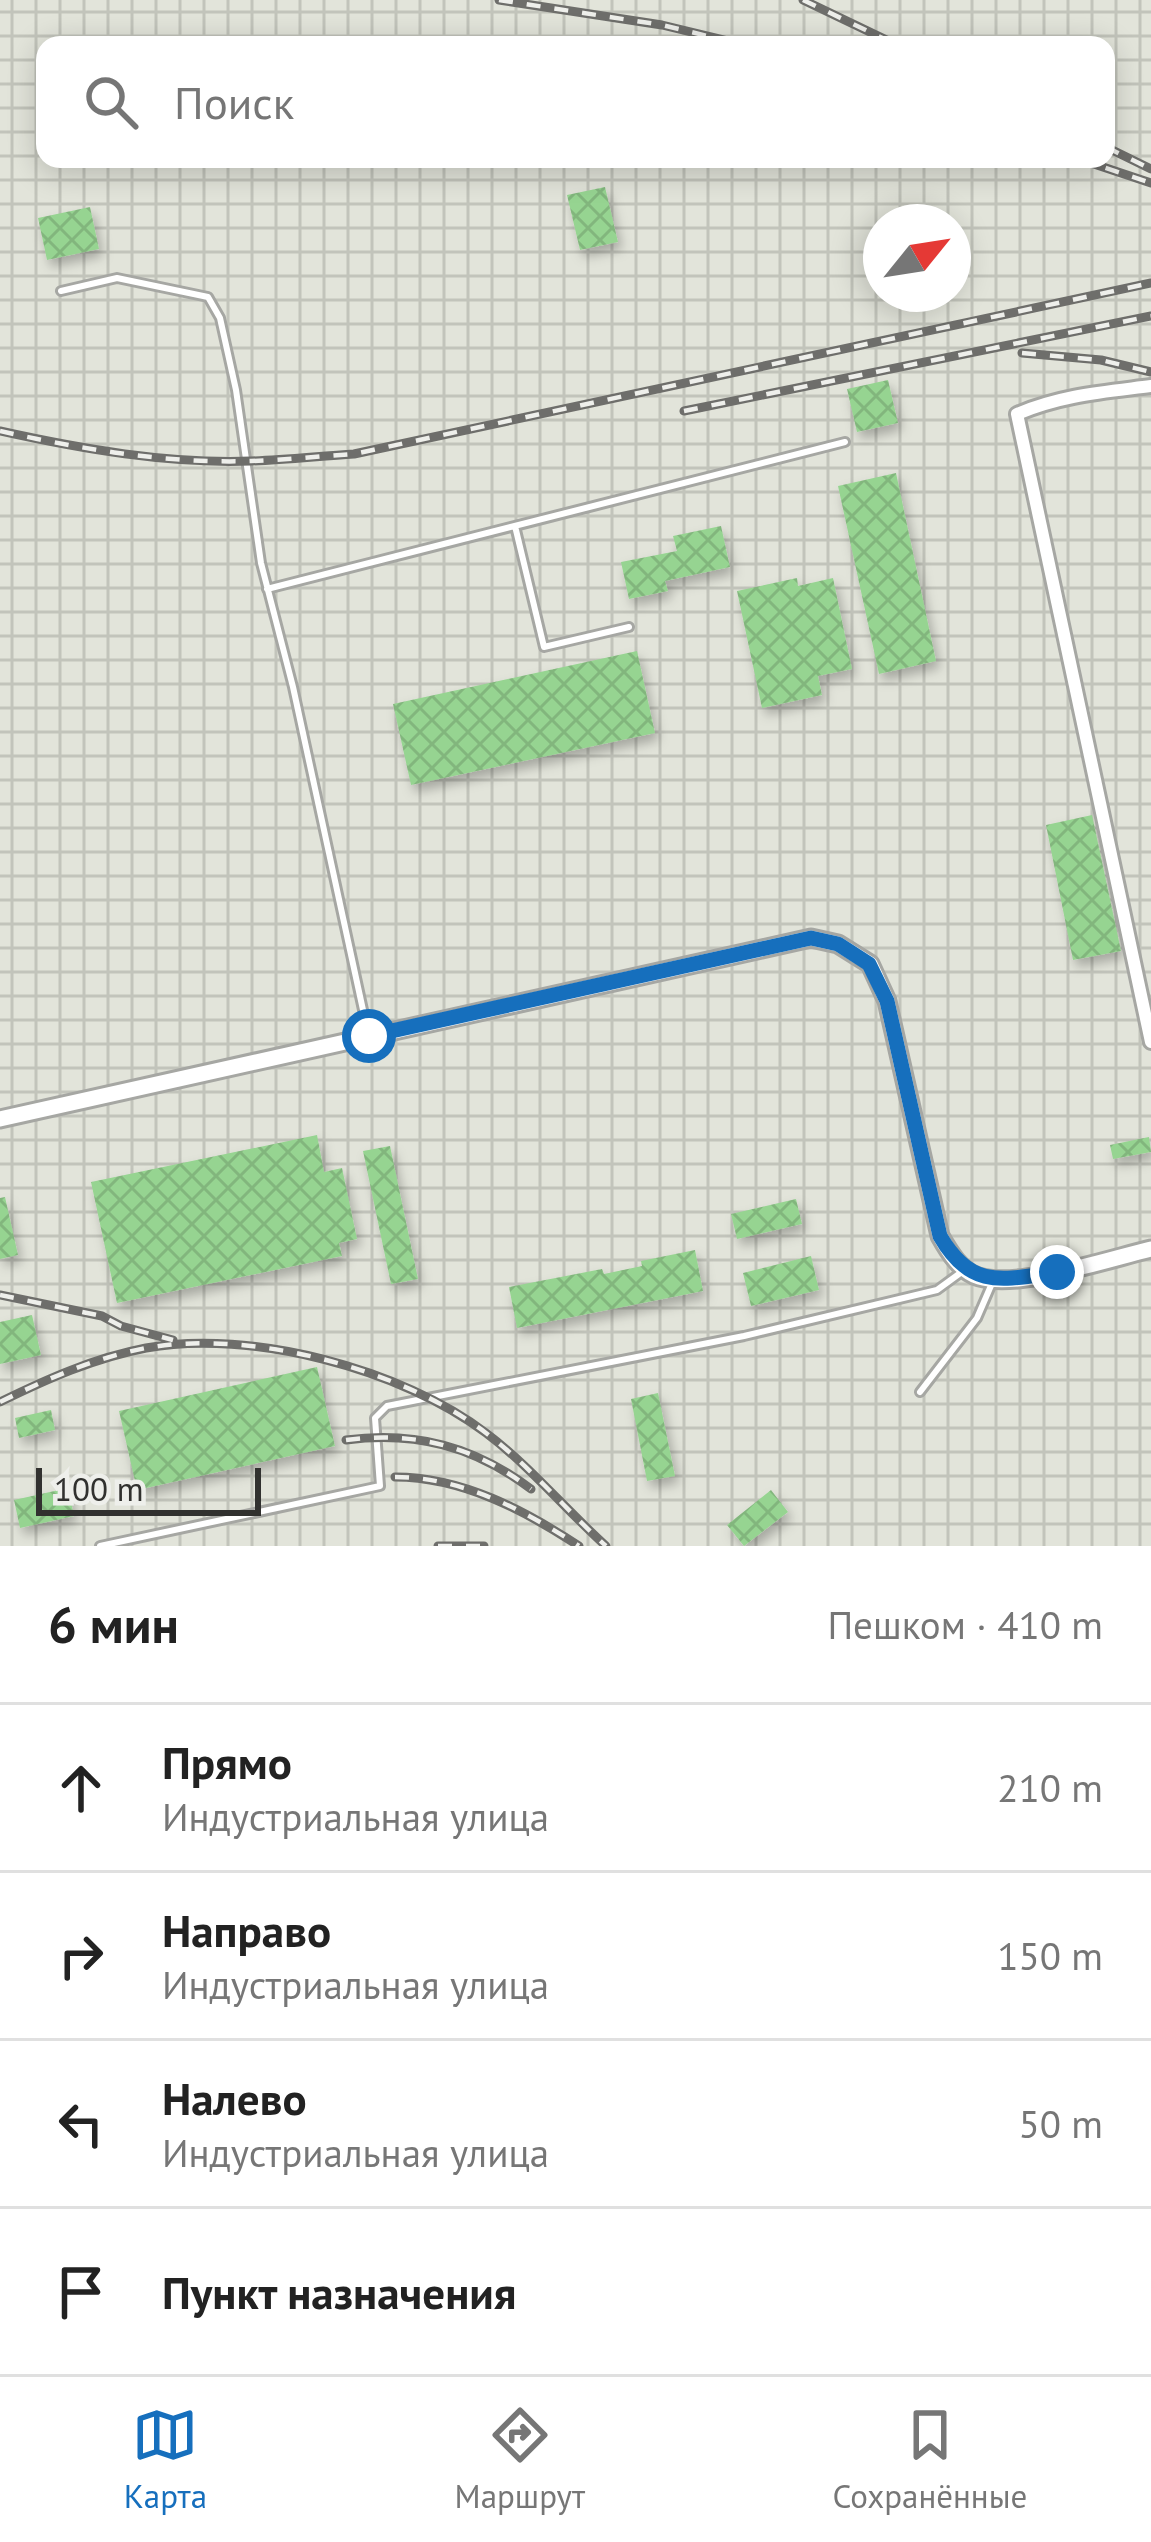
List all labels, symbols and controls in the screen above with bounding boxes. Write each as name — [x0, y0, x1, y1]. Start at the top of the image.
search box — [36, 36, 1115, 168]
icon: search — [78, 69, 144, 135]
text: Поиск — [174, 73, 294, 131]
north arrow — [863, 204, 971, 312]
route start — [342, 1009, 396, 1063]
route end — [1030, 1245, 1084, 1299]
scale bar — [36, 1462, 261, 1515]
text: 100 m — [54, 1467, 144, 1510]
text: 6 мин — [48, 1591, 179, 1657]
text: Пешком · 410 m — [827, 1599, 1103, 1650]
text: Прямо — [162, 1733, 292, 1791]
icon: ahead — [48, 1755, 114, 1821]
text: 210 m — [997, 1762, 1103, 1813]
text: Индустриальная улица — [162, 1791, 549, 1842]
text: Направо — [162, 1901, 331, 1959]
icon: right — [48, 1923, 114, 1989]
text: 150 m — [997, 1930, 1103, 1981]
text: Индустриальная улица — [162, 1959, 549, 2010]
text: Налево — [162, 2069, 307, 2127]
icon: left — [48, 2091, 114, 2157]
text: 50 m — [1018, 2098, 1103, 2149]
text: Индустриальная улица — [162, 2127, 549, 2178]
icon: arrive — [48, 2259, 114, 2325]
text: Пункт назначения — [162, 2263, 516, 2321]
tab: Карта — [124, 2402, 207, 2517]
tab: Маршрут — [455, 2402, 585, 2517]
tab: Сохранённые — [833, 2402, 1027, 2517]

